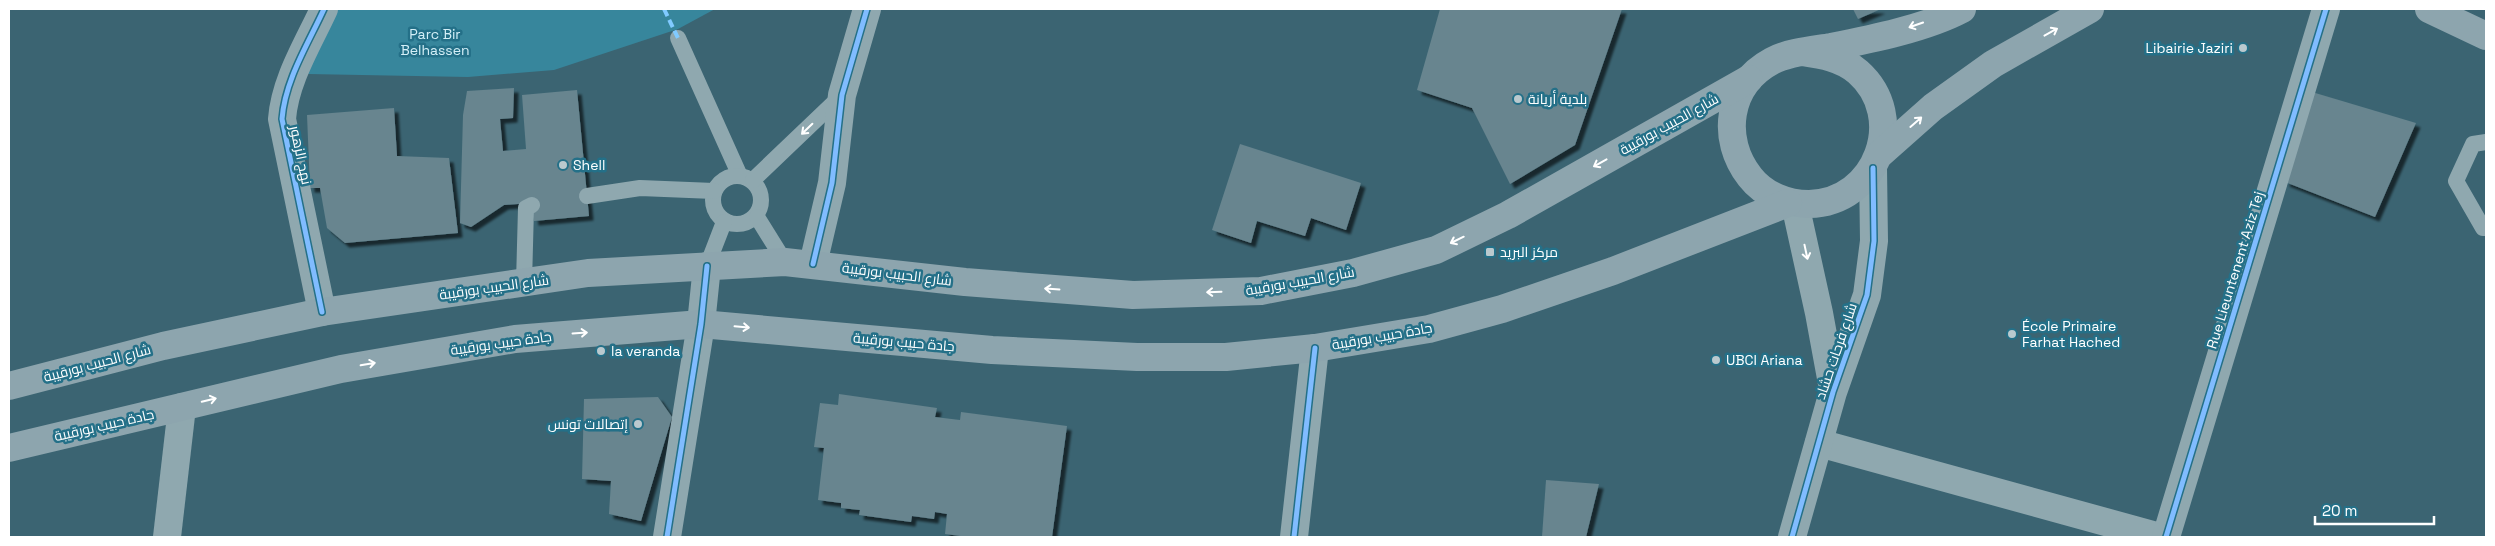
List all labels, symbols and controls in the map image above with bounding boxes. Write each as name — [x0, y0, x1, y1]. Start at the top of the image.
one-way arrow — [1908, 21, 1924, 31]
park label: Parc Bir Belhassen — [400, 25, 470, 59]
one-way arrow — [2043, 27, 2058, 36]
place label: Libairie Jaziri — [2145, 39, 2233, 57]
marker: Libairie Jaziri — [2237, 42, 2249, 54]
street label: شارع الحبيب بورقيبة — [1616, 89, 1722, 159]
place label: بلدية أريانة — [1528, 90, 1587, 108]
marker: بلدية أريانة — [1512, 93, 1524, 105]
one-way arrow — [1910, 116, 1923, 128]
street label: نهج الزهور — [286, 123, 316, 186]
one-way arrow — [800, 123, 813, 135]
place label: Shell — [573, 156, 605, 174]
one-way arrow — [1592, 158, 1607, 168]
marker: Shell — [557, 159, 569, 171]
street label: Rue Lieuntenent Aziz Tej — [2202, 189, 2268, 351]
one-way arrow — [1449, 235, 1464, 245]
place label: مركز البريد — [1500, 243, 1558, 261]
one-way arrow — [1802, 243, 1811, 259]
marker: مركز البريد — [1484, 246, 1496, 258]
street label: شارع الحبيب بورقيبة — [841, 258, 953, 290]
street label: شارع الحبيب بورقيبة — [1244, 263, 1356, 299]
street label: شارع الحبيب بورقيبة — [438, 270, 550, 304]
one-way arrow — [1044, 284, 1060, 293]
one-way arrow — [1206, 288, 1222, 297]
street label: شارع فرحات حشاد — [1811, 300, 1861, 402]
place label: École Primaire Farhat Hached — [2022, 317, 2120, 351]
street label: جادة حبيب بورقيبة — [1330, 318, 1434, 354]
one-way arrow — [734, 323, 750, 332]
street label: جادة حبيب بورقيبة — [449, 327, 553, 359]
marker: École Primaire Farhat Hached — [2006, 328, 2018, 340]
one-way arrow — [572, 329, 588, 338]
street label: جادة حبيب بورقيبة — [853, 329, 955, 355]
street label: شارع الحبيب بورقيبة — [41, 340, 153, 386]
place label: la veranda — [611, 342, 680, 360]
marker: la veranda — [595, 345, 607, 357]
place label: UBCI Ariana — [1726, 351, 1803, 369]
marker: UBCI Ariana — [1710, 354, 1722, 366]
one-way arrow — [359, 358, 375, 368]
one-way arrow — [201, 395, 217, 404]
street label: جادة حبيب بورقيبة — [52, 405, 156, 445]
place label: إتصالات تونس — [548, 415, 628, 433]
marker: إتصالات تونس — [632, 418, 644, 430]
scale bar — [2315, 494, 2434, 526]
text: 20 m — [2322, 501, 2357, 520]

